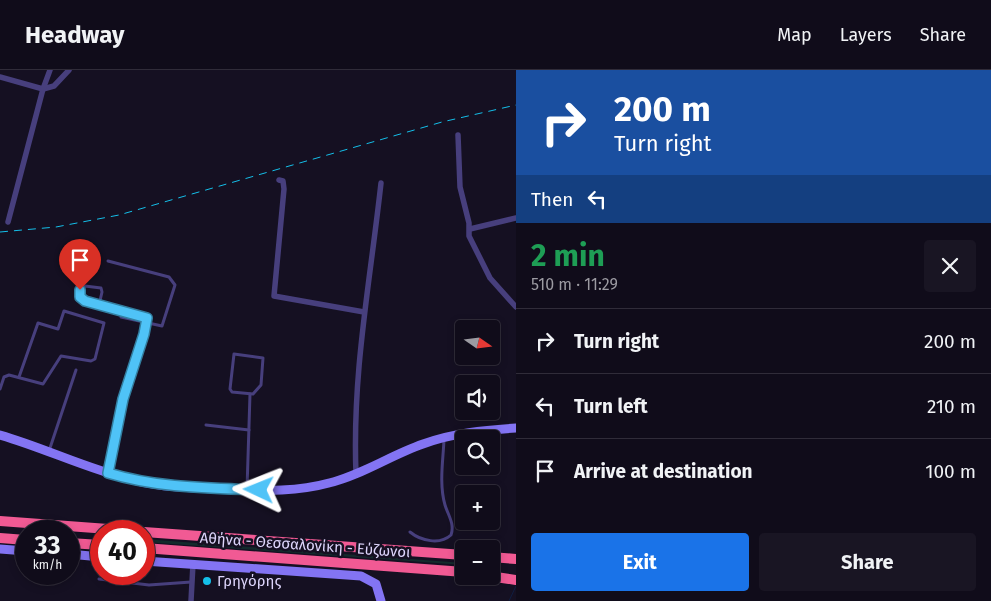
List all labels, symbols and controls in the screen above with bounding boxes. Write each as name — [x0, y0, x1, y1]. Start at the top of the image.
text: Headway — [25, 21, 124, 49]
text: Map — [777, 24, 812, 46]
text: Layers — [840, 24, 892, 46]
text: Share — [920, 24, 966, 46]
text: 200 m — [614, 88, 711, 130]
icon: right — [531, 90, 596, 155]
text: Turn right — [614, 130, 711, 157]
icon: left — [583, 185, 611, 213]
text: Then — [531, 188, 573, 211]
text: 2 min — [531, 238, 605, 274]
pin — [59, 239, 101, 290]
button: close — [924, 240, 976, 292]
icon: arrive — [66, 246, 94, 274]
text: 510 m · 11:29 — [531, 275, 618, 294]
north arrow — [455, 320, 500, 365]
map controls — [455, 320, 500, 585]
icon: right — [531, 327, 559, 355]
text: Turn right — [574, 330, 659, 353]
text: 200 m — [924, 330, 976, 353]
button: sound — [455, 375, 500, 420]
icon: left — [531, 392, 559, 420]
text: Turn left — [574, 395, 648, 418]
text: 210 m — [927, 395, 976, 418]
button: search — [455, 430, 500, 475]
icon: arrive — [531, 457, 559, 485]
text: Arrive at destination — [574, 460, 753, 483]
text: 100 m — [925, 460, 976, 483]
position arrow — [232, 463, 284, 515]
button: + — [455, 485, 500, 530]
speed limit sign: 40 — [90, 520, 155, 585]
street label: Αθήνα - Θεσσαλονίκη - Εύζωνοι — [199, 529, 411, 561]
text: 33 — [34, 531, 61, 561]
button: Exit — [531, 533, 749, 591]
button: Share — [759, 533, 976, 591]
button: − — [455, 540, 500, 585]
text: km/h — [33, 558, 62, 572]
place label: Γρηγόρης — [217, 572, 281, 590]
marker: Γρηγόρης — [201, 575, 213, 587]

